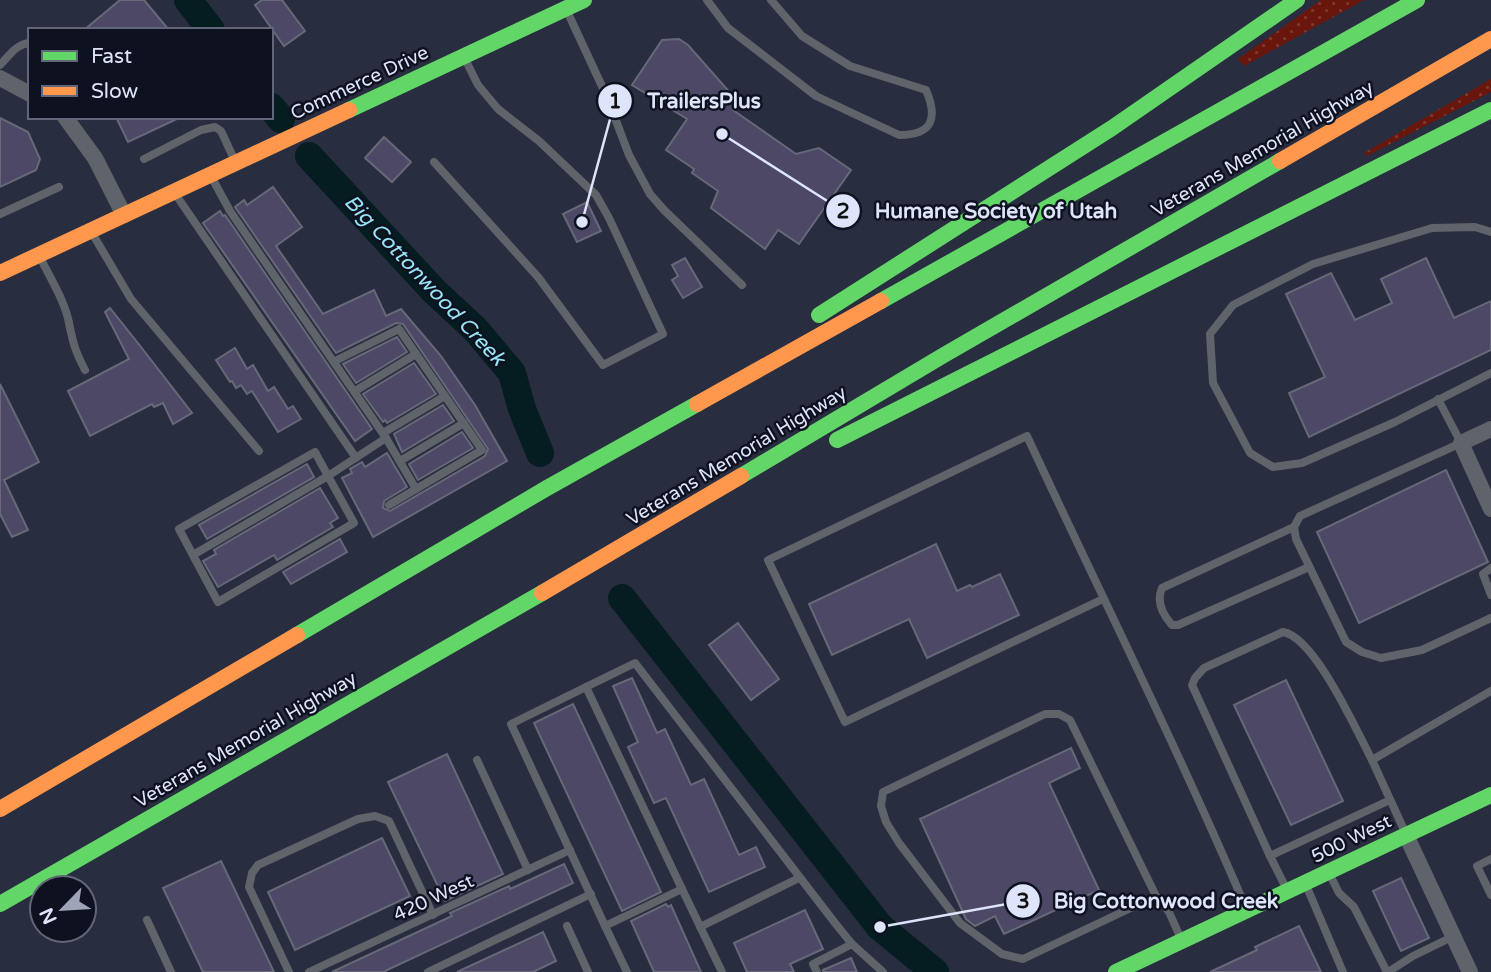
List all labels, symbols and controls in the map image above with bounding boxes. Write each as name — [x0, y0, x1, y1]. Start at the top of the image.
legend — [28, 28, 273, 119]
street label: Commerce Drive — [287, 41, 432, 124]
text: Fast — [91, 44, 132, 69]
street label: Veterans Memorial Highway — [1148, 76, 1377, 222]
text: Slow — [91, 79, 139, 104]
callout: TrailersPlus — [598, 80, 774, 122]
text: 1 — [608, 89, 622, 114]
text: TrailersPlus — [646, 89, 761, 114]
water label: Big Cottonwood Creek — [339, 190, 511, 372]
callout: Humane Society of Utah — [826, 190, 1132, 232]
text: 2 — [836, 199, 850, 224]
text: Humane Society of Utah — [875, 199, 1117, 224]
street label: Veterans Memorial Highway — [623, 381, 850, 530]
street label: Veterans Memorial Highway — [131, 667, 360, 813]
street label: 500 West — [1308, 810, 1395, 868]
street label: 420 West — [390, 870, 477, 926]
north arrow — [28, 874, 98, 944]
callout: Big Cottonwood Creek — [1005, 880, 1293, 922]
text: 3 — [1016, 889, 1030, 914]
text: Big Cottonwood Creek — [1054, 889, 1279, 914]
text: N — [35, 904, 62, 927]

